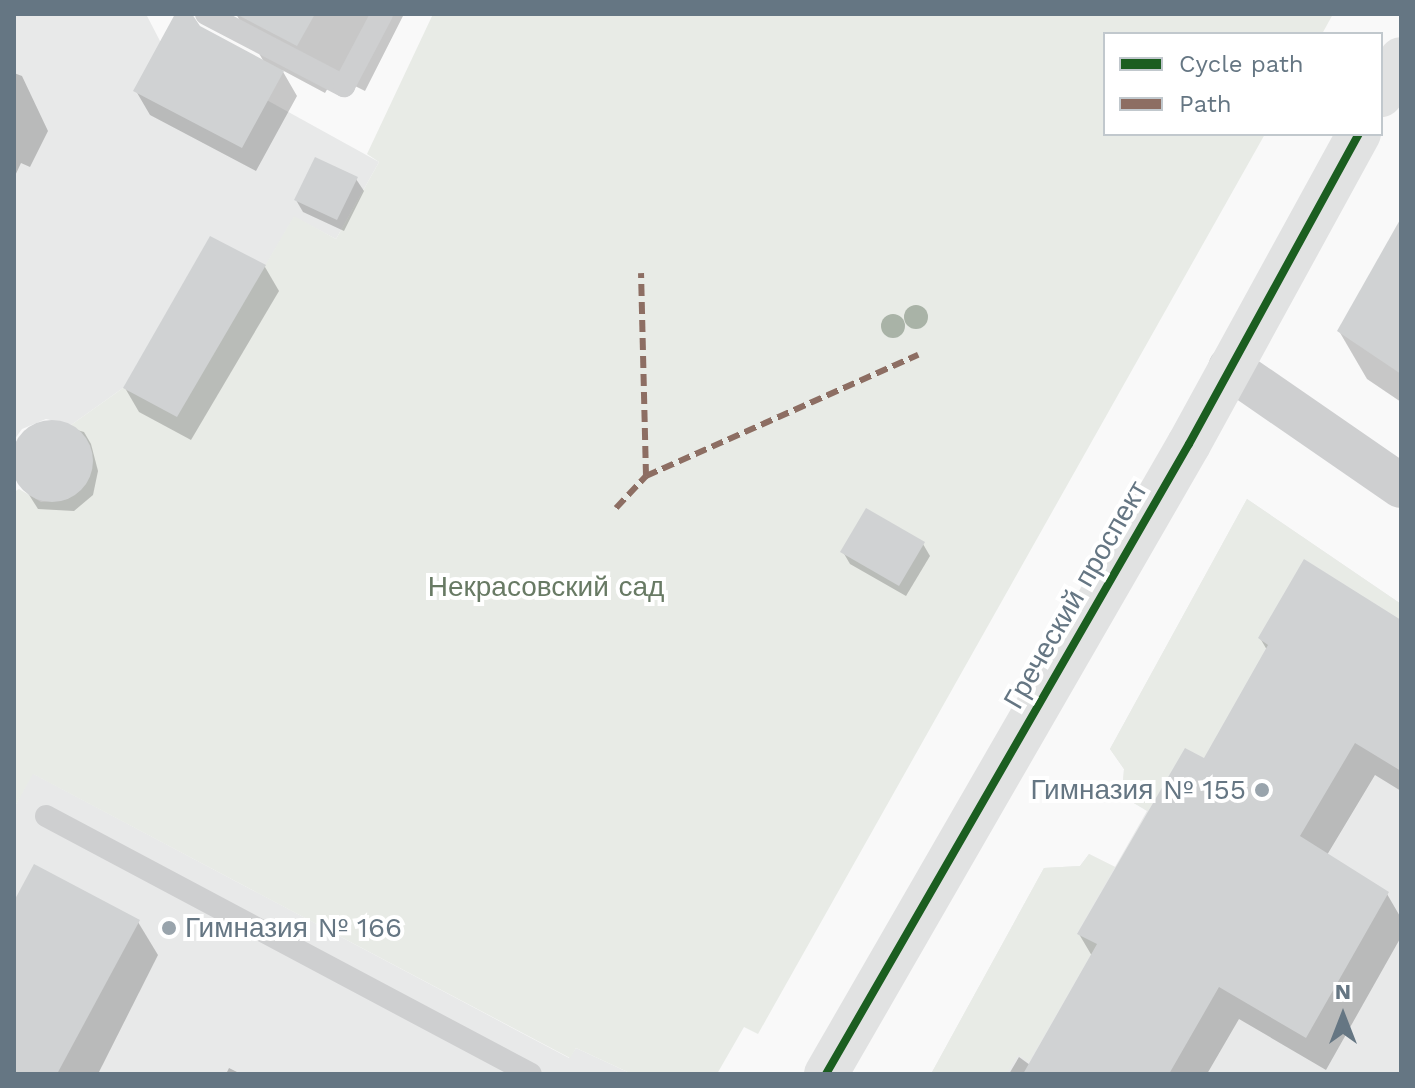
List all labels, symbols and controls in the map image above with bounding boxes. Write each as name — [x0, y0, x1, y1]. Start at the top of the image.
legend — [1103, 32, 1383, 136]
text: Cycle path — [1179, 50, 1304, 78]
text: Path — [1179, 90, 1232, 118]
street label: Греческий проспект — [997, 475, 1155, 715]
park label: Некрасовский сад — [428, 570, 664, 604]
place label: Гимназия № 155 — [1030, 773, 1246, 807]
marker: Гимназия № 155 — [1253, 781, 1271, 799]
place label: Гимназия № 166 — [185, 911, 403, 945]
marker: Гимназия № 166 — [160, 919, 178, 937]
north arrow — [1303, 976, 1383, 1056]
text: N — [1335, 979, 1351, 1004]

